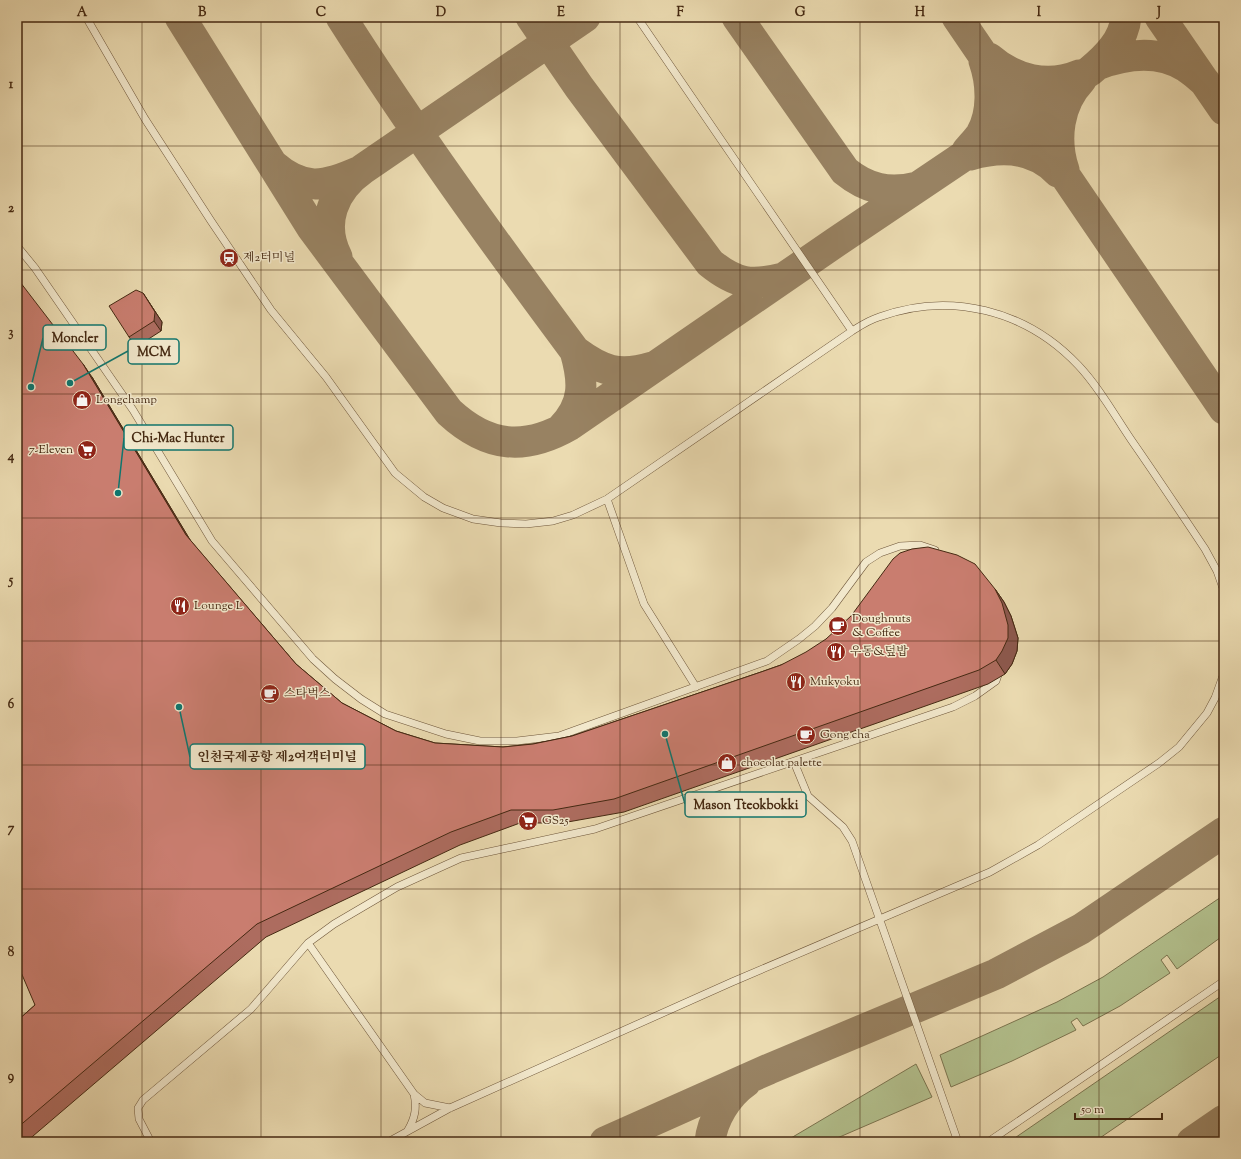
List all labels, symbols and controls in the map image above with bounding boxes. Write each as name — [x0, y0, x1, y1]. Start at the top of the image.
text: A — [77, 4, 88, 22]
text: B — [198, 4, 207, 22]
text: C — [316, 4, 326, 22]
text: D — [436, 4, 446, 22]
text: E — [557, 4, 565, 22]
text: F — [676, 4, 684, 22]
text: G — [795, 4, 806, 22]
text: H — [915, 4, 926, 22]
text: I — [1037, 4, 1042, 22]
text: J — [1156, 4, 1161, 22]
text: 1 — [9, 76, 14, 94]
text: 2 — [8, 200, 15, 218]
station icon: 제2터미널 — [218, 247, 240, 269]
place label: 제2터미널 — [243, 249, 295, 267]
text: 3 — [8, 324, 14, 342]
callout: Moncler — [43, 325, 106, 350]
text: Moncler — [52, 330, 98, 348]
callout: MCM — [128, 339, 179, 364]
text: MCM — [137, 344, 171, 362]
shop icon: Longchamp — [71, 389, 93, 411]
place label: Longchamp — [96, 391, 157, 409]
callout: Chi-Mac Hunter — [124, 425, 233, 450]
text: Chi-Mac Hunter — [131, 430, 225, 448]
supermarket icon: 7-Eleven — [76, 439, 98, 461]
place label: 7-Eleven — [29, 441, 73, 459]
text: 4 — [7, 448, 15, 466]
text: 5 — [8, 572, 14, 590]
restaurant icon: Lounge L — [169, 595, 191, 617]
place label: Lounge L — [194, 597, 243, 615]
place label: Doughnuts & Coffee — [852, 610, 911, 642]
cafe icon: Doughnuts & Coffee — [827, 615, 849, 637]
restaurant icon: 우동&덮밥 — [825, 641, 847, 663]
place label: 우동&덮밥 — [850, 643, 908, 661]
restaurant icon: Mukyoku — [785, 671, 807, 693]
place label: Mukyoku — [810, 673, 860, 691]
cafe icon: 스타벅스 — [259, 683, 281, 705]
place label: 스타벅스 — [284, 685, 331, 703]
text: 6 — [8, 696, 15, 714]
cafe icon: Gong cha — [795, 724, 817, 746]
place label: Gong cha — [820, 726, 870, 744]
callout: 인천국제공항 제2여객터미널 — [190, 744, 365, 769]
text: 인천국제공항 제2여객터미널 — [197, 749, 357, 767]
shop icon: chocolat palette — [716, 752, 738, 774]
place label: chocolat palette — [741, 754, 822, 772]
callout: Mason Tteokbokki — [685, 792, 806, 817]
text: Mason Tteokbokki — [693, 797, 799, 815]
supermarket icon: GS25 — [517, 810, 539, 832]
place label: GS25 — [542, 812, 569, 830]
text: 7 — [8, 820, 15, 838]
text: 8 — [8, 944, 15, 962]
text: 9 — [8, 1068, 15, 1086]
scale bar — [1075, 1095, 1162, 1121]
text: 50 m — [1080, 1101, 1104, 1119]

